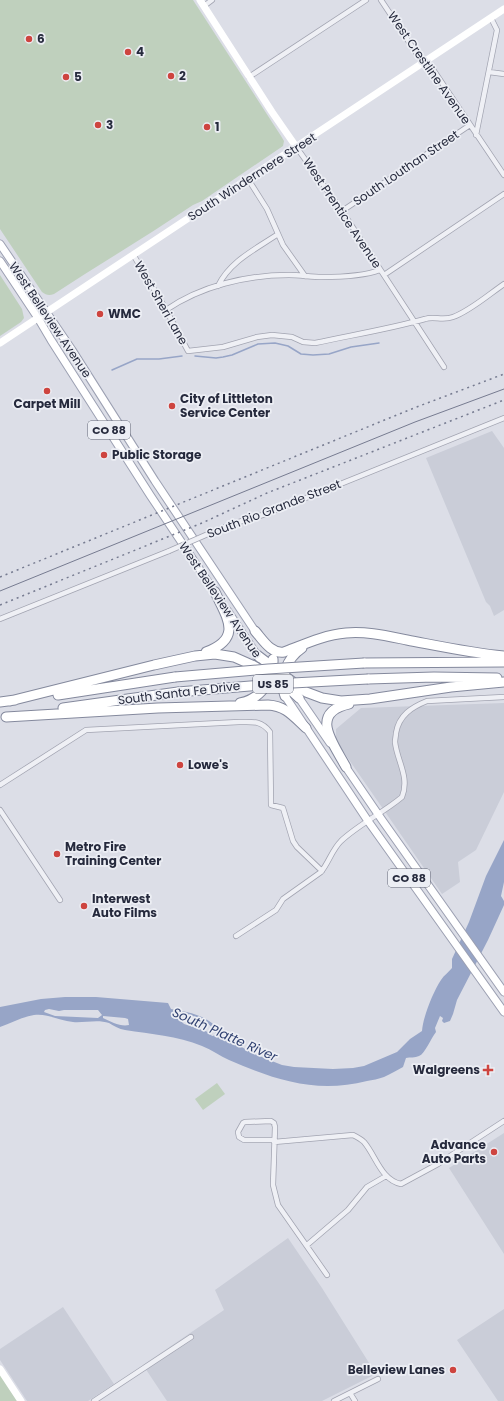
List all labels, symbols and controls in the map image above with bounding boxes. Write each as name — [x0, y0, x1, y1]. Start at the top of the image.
street label: West Crestline Avenue — [384, 8, 475, 128]
place label: 6 — [37, 30, 45, 47]
marker: 6 — [24, 34, 34, 44]
place label: 4 — [136, 43, 144, 60]
marker: 4 — [123, 47, 133, 57]
place label: 2 — [179, 67, 186, 84]
place label: 5 — [74, 68, 82, 85]
marker: 2 — [166, 71, 176, 81]
marker: 5 — [61, 72, 71, 82]
place label: 3 — [106, 116, 113, 133]
place label: 1 — [215, 118, 220, 135]
marker: 3 — [93, 120, 103, 130]
marker: 1 — [202, 122, 212, 132]
street label: South Louthan Street — [349, 126, 462, 209]
street label: South Windermere Street — [184, 129, 319, 225]
street label: West Prentice Avenue — [299, 154, 386, 271]
street label: West Belleview Avenue — [5, 258, 96, 381]
street label: West Sheri Lane — [131, 258, 192, 348]
place label: WMC — [108, 305, 141, 322]
marker: WMC — [95, 309, 105, 319]
marker: Carpet Mill — [42, 386, 52, 396]
place label: City of Littleton Service Center — [180, 390, 273, 421]
place label: Carpet Mill — [13, 395, 81, 412]
marker: City of Littleton Service Center — [167, 401, 177, 411]
road number: CO 88 — [88, 421, 130, 439]
place label: Public Storage — [112, 446, 202, 463]
marker: Public Storage — [99, 450, 109, 460]
street label: South Rio Grande Street — [204, 475, 343, 542]
street label: West Belleview Avenue — [175, 538, 266, 661]
road number: US 85 — [253, 675, 293, 693]
street label: South Santa Fe Drive — [117, 677, 241, 708]
place label: Lowe's — [188, 756, 229, 773]
marker: Lowe's — [175, 760, 185, 770]
place label: Metro Fire Training Center — [65, 838, 161, 869]
marker: Metro Fire Training Center — [52, 849, 62, 859]
road number: CO 88 — [388, 869, 430, 887]
place label: Interwest Auto Films — [92, 890, 157, 921]
marker: Interwest Auto Films — [79, 901, 89, 911]
water label: South Platte River — [169, 1003, 281, 1067]
place label: Walgreens — [413, 1061, 480, 1078]
marker: Walgreens — [483, 1065, 493, 1075]
place label: Advance Auto Parts — [422, 1136, 487, 1167]
marker: Advance Auto Parts — [489, 1147, 499, 1157]
place label: Belleview Lanes — [348, 1361, 445, 1378]
marker: Belleview Lanes — [448, 1365, 458, 1375]

